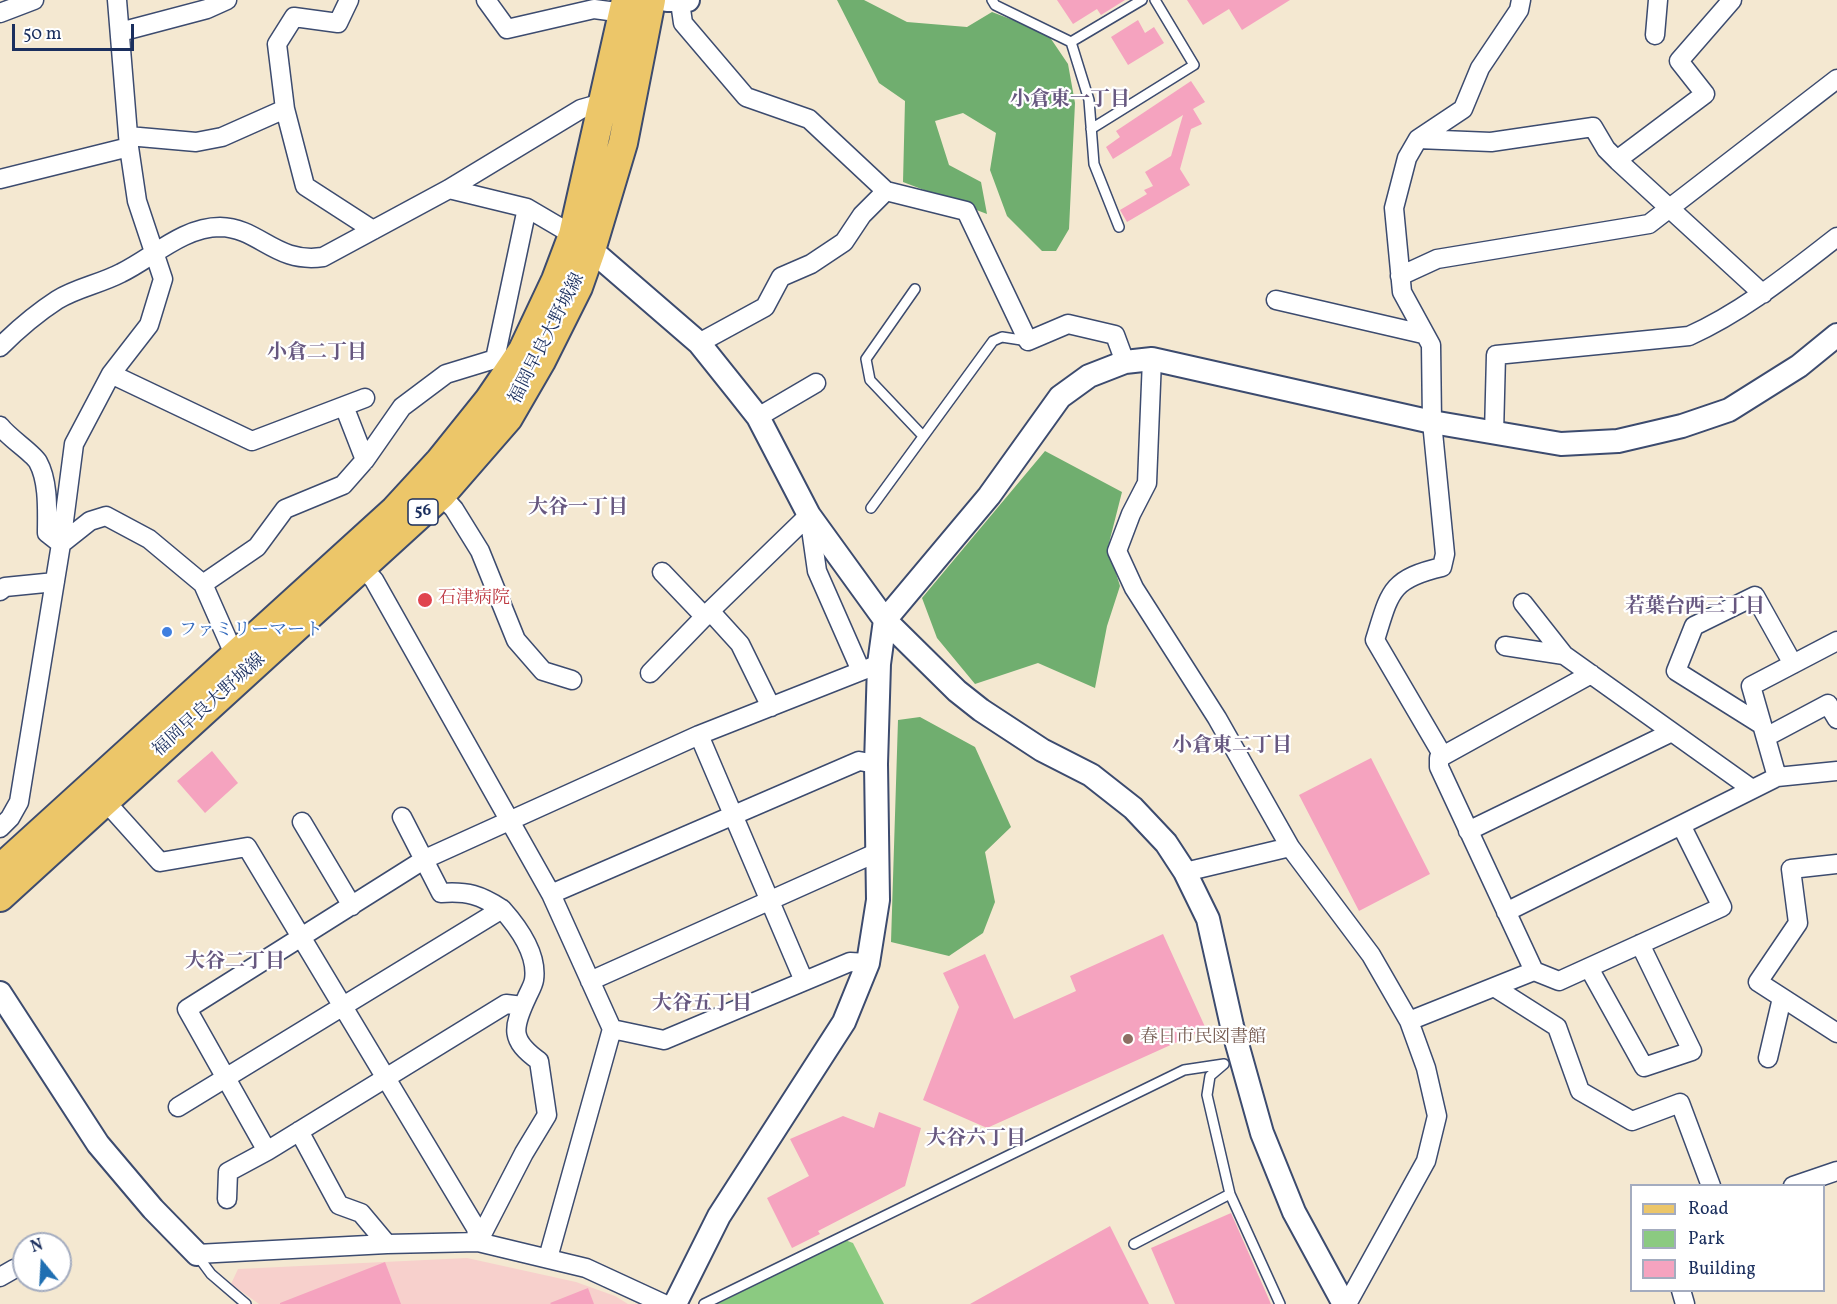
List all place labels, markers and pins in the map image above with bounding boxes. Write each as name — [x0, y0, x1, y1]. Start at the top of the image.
place label: 石津病院 — [438, 589, 510, 611]
marker: 石津病院 — [416, 591, 434, 609]
place label: ファミリーマート — [179, 621, 323, 643]
marker: ファミリーマート — [160, 625, 174, 639]
place label: 春日市民図書館 — [1140, 1028, 1266, 1050]
marker: 春日市民図書館 — [1121, 1032, 1135, 1046]

